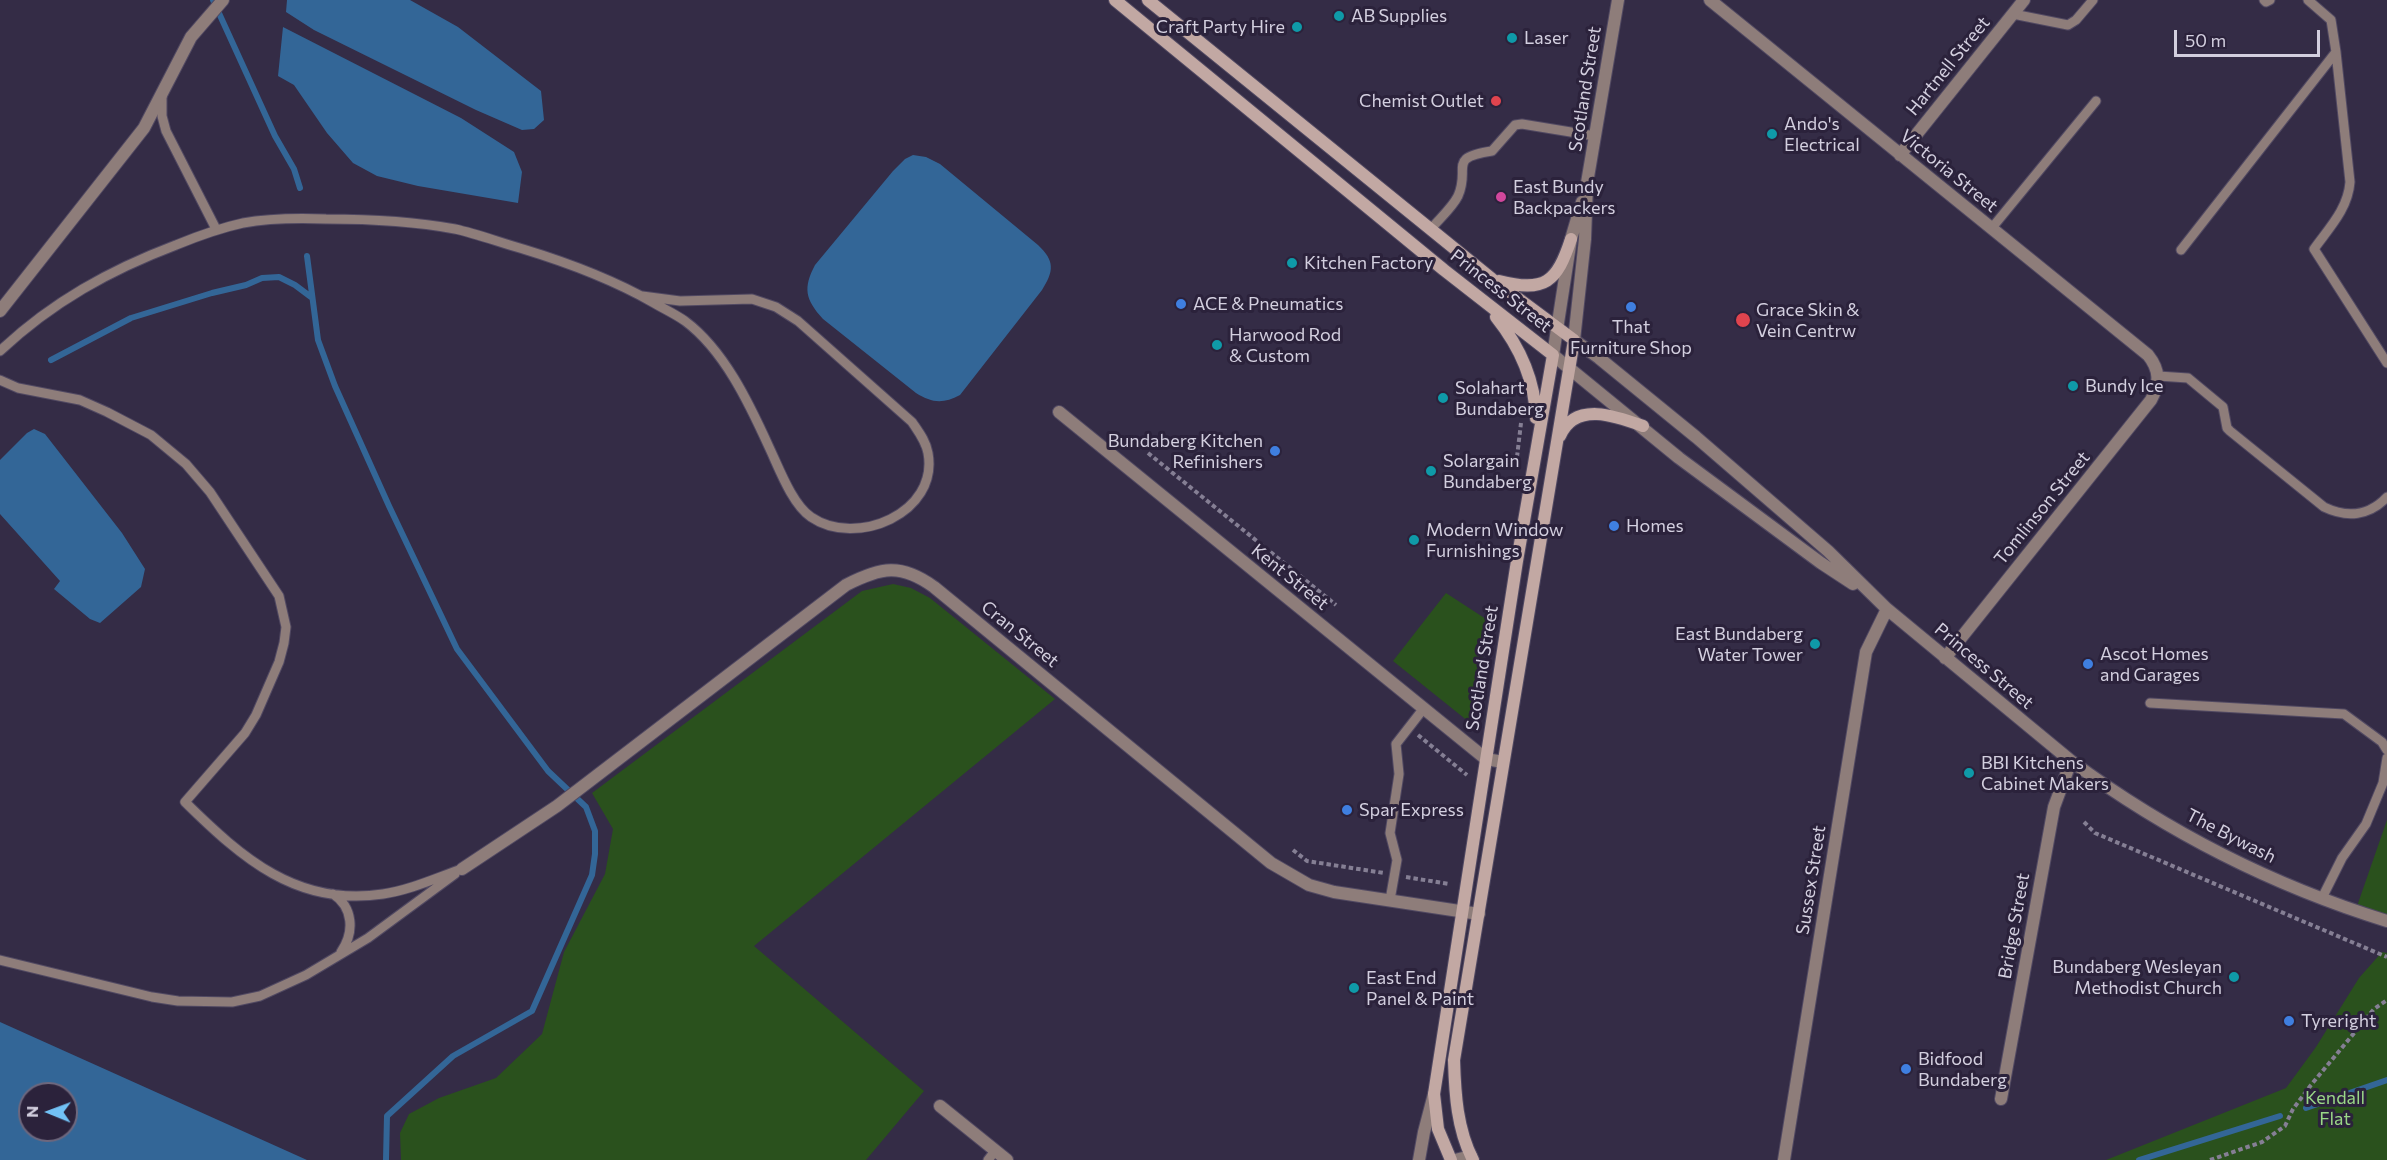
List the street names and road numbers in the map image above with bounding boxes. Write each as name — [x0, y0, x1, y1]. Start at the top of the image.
street label: Hartnell Street — [1902, 12, 1994, 120]
street label: Scotland Street — [1564, 25, 1606, 153]
street label: Victoria Street — [1896, 125, 2002, 217]
street label: Princess Street — [1446, 245, 1556, 337]
street label: Tomlinson Street — [1990, 447, 2094, 569]
street label: Kent Street — [1247, 539, 1333, 615]
street label: Cran Street — [977, 596, 1063, 672]
street label: Scotland Street — [1461, 604, 1503, 732]
street label: Princess Street — [1930, 618, 2038, 714]
street label: The Bywash — [2183, 804, 2279, 868]
street label: Sussex Street — [1792, 824, 1830, 936]
street label: Bridge Street — [1994, 871, 2034, 981]

